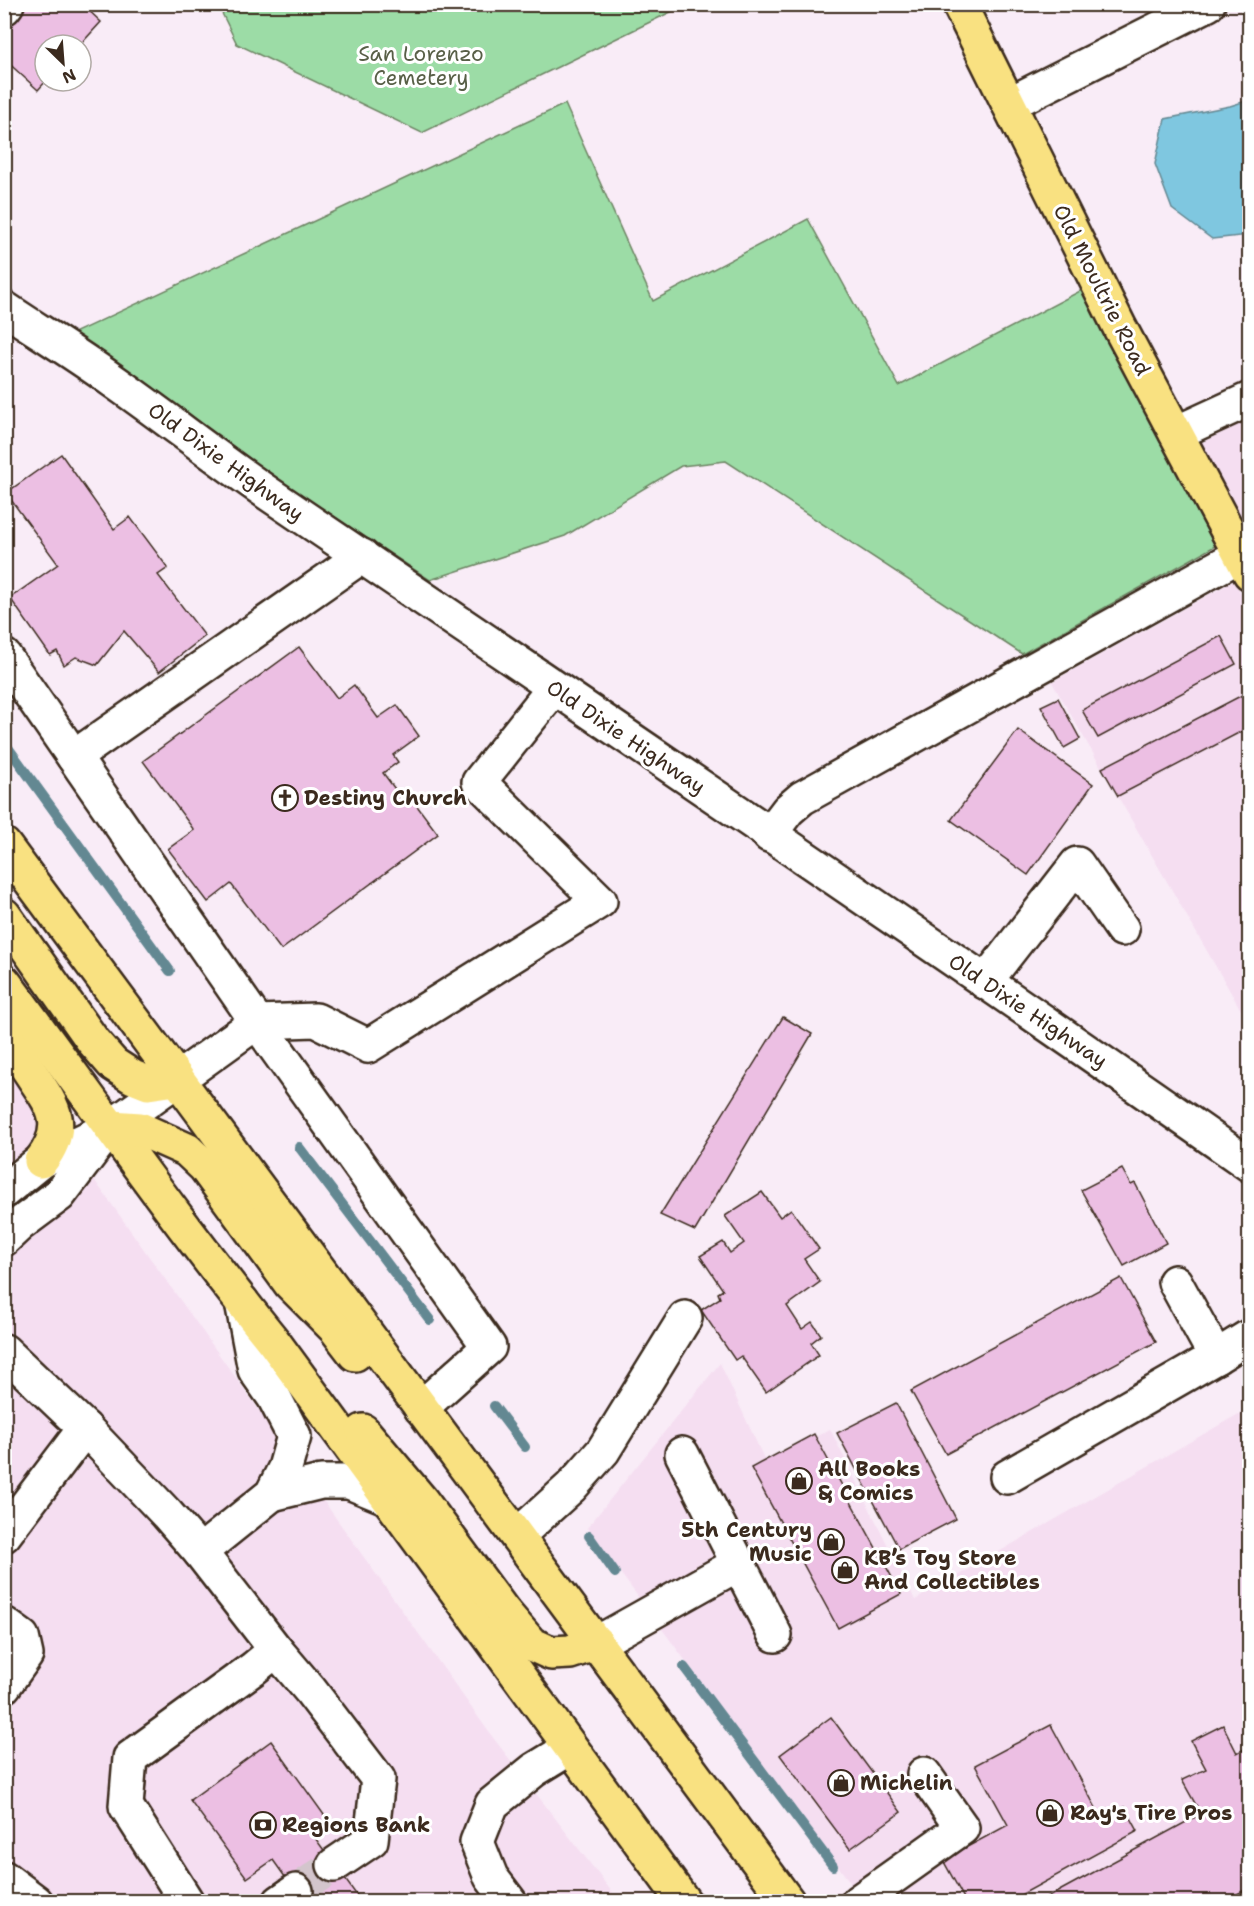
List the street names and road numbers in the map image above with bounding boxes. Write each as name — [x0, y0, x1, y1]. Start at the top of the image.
street label: Old Moultrie Road — [1047, 200, 1157, 380]
street label: Old Dixie Highway — [142, 396, 310, 528]
street label: Old Dixie Highway — [541, 673, 711, 801]
street label: Old Dixie Highway — [943, 947, 1113, 1075]

